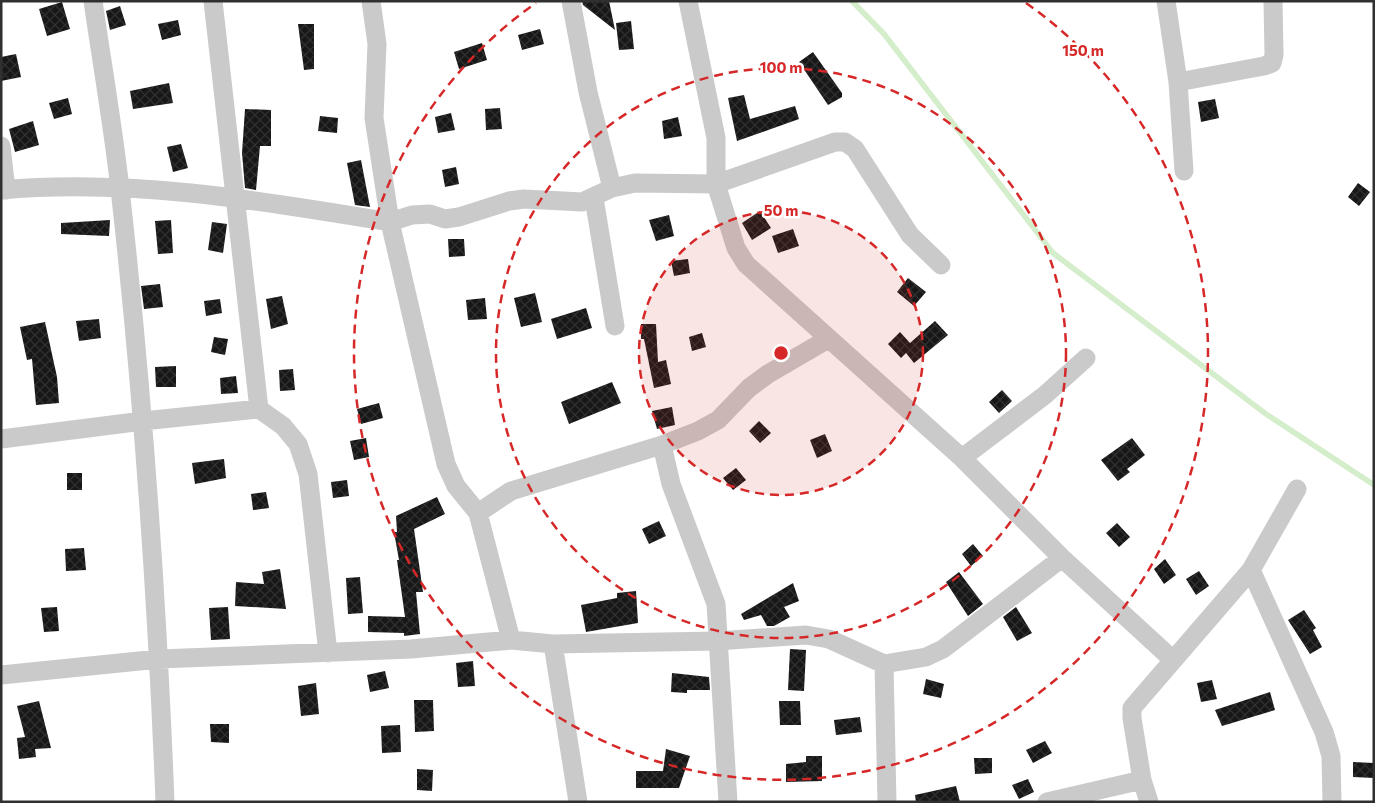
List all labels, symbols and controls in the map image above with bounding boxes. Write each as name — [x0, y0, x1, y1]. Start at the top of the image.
text: 150 m — [1062, 41, 1104, 59]
text: 100 m — [760, 58, 802, 76]
text: 50 m — [764, 201, 798, 219]
centre of rings — [772, 344, 790, 362]

